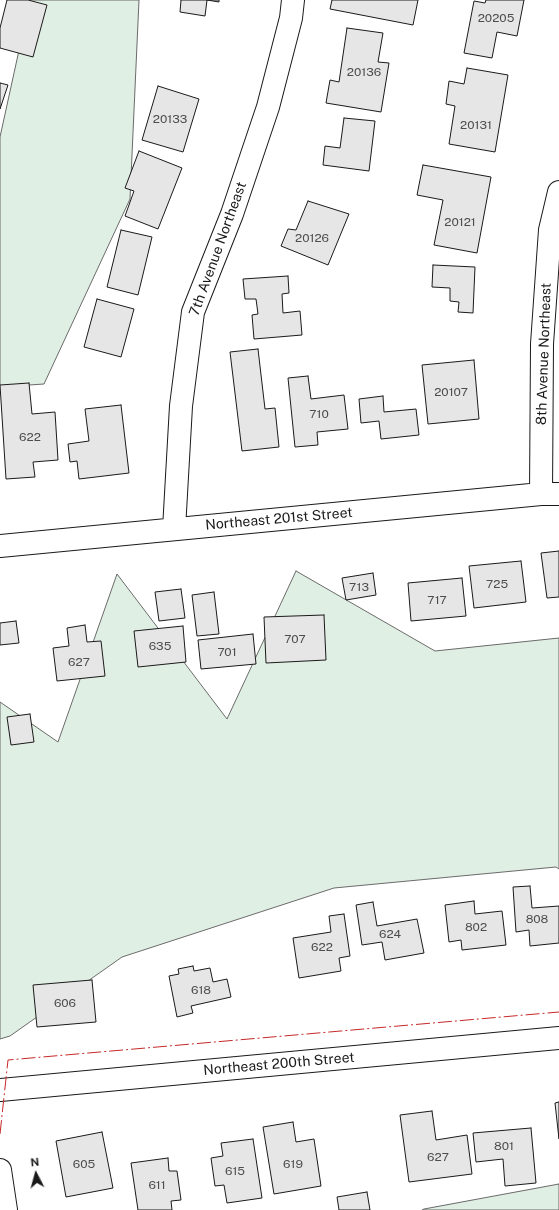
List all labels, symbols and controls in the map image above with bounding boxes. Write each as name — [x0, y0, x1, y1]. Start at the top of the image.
house number: 20205 — [478, 11, 514, 25]
house number: 20136 — [347, 65, 381, 79]
house number: 20133 — [153, 112, 187, 126]
house number: 20131 — [460, 118, 492, 132]
street label: 7th Avenue Northeast — [186, 179, 250, 319]
house number: 20121 — [444, 215, 476, 229]
house number: 20126 — [295, 231, 329, 245]
street label: 8th Avenue Northeast — [533, 282, 555, 426]
house number: 20107 — [434, 385, 468, 399]
house number: 710 — [309, 407, 329, 421]
house number: 622 — [19, 430, 41, 444]
street label: Northeast 201st Street — [205, 504, 353, 534]
house number: 725 — [486, 577, 508, 591]
house number: 713 — [349, 580, 369, 594]
house number: 717 — [427, 593, 447, 607]
house number: 707 — [284, 632, 306, 646]
house number: 635 — [149, 639, 171, 653]
house number: 701 — [217, 645, 237, 659]
house number: 627 — [68, 655, 90, 669]
house number: 808 — [526, 912, 548, 926]
house number: 802 — [465, 920, 487, 934]
house number: 624 — [379, 927, 401, 941]
house number: 622 — [311, 940, 333, 954]
house number: 618 — [191, 983, 211, 997]
house number: 606 — [54, 996, 76, 1010]
street label: Northeast 200th Street — [203, 1049, 355, 1079]
house number: 801 — [494, 1139, 514, 1153]
house number: 627 — [427, 1150, 449, 1164]
north arrow — [16, 1154, 56, 1194]
text: N — [30, 1156, 40, 1168]
house number: 605 — [73, 1157, 95, 1171]
house number: 619 — [283, 1157, 303, 1171]
house number: 615 — [225, 1164, 245, 1178]
house number: 611 — [148, 1178, 166, 1192]

